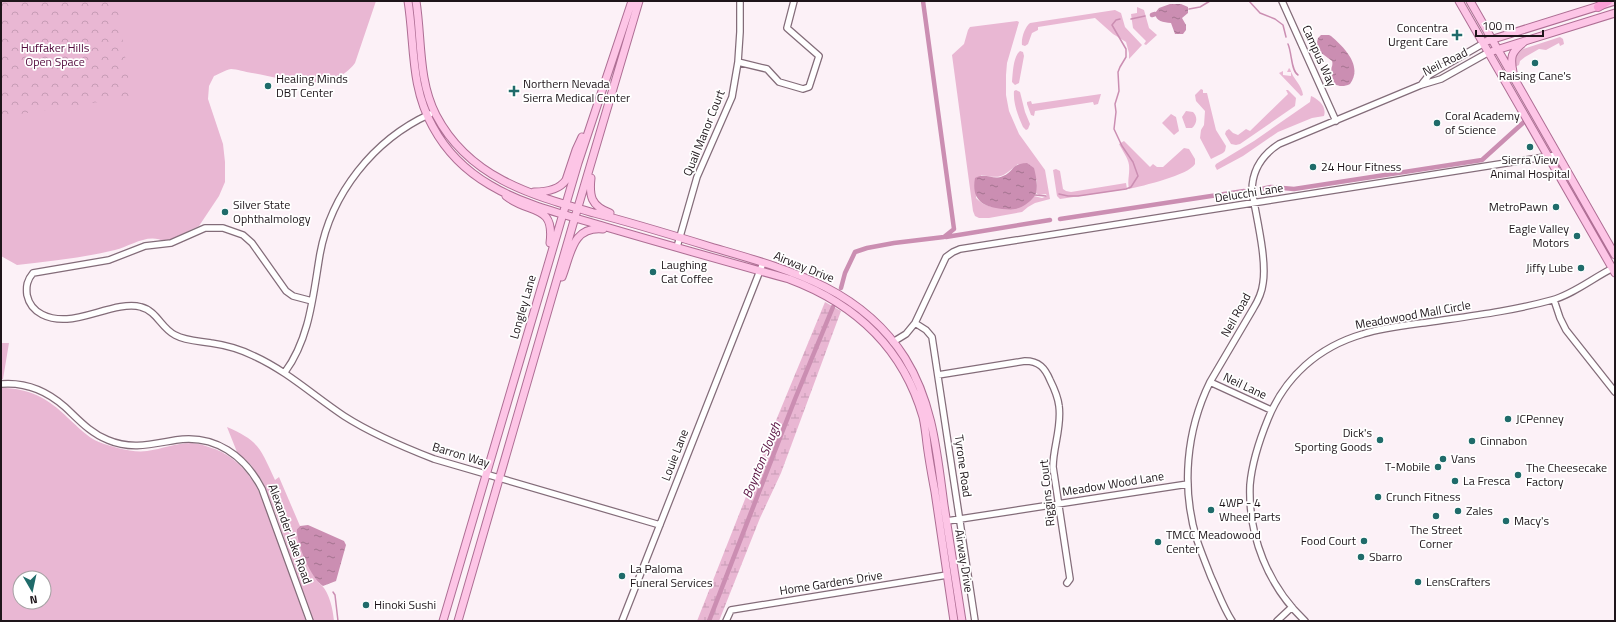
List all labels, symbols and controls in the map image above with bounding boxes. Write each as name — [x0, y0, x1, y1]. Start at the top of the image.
scale bar — [1476, 12, 1543, 38]
text: 100 m — [1482, 16, 1515, 35]
place label: Concentra Urgent Care — [1388, 18, 1448, 51]
street label: Campus Way — [1297, 22, 1342, 90]
marker: Concentra Urgent Care — [1451, 29, 1463, 41]
park label: Huffaker Hills Open Space — [21, 38, 90, 71]
street label: Neil Road — [1419, 42, 1471, 81]
marker: Raising Cane's — [1530, 58, 1540, 68]
place label: Raising Cane's — [1499, 66, 1572, 85]
place label: Healing Minds DBT Center — [276, 69, 348, 102]
place label: Northern Nevada Sierra Medical Center — [523, 74, 630, 107]
marker: Healing Minds DBT Center — [263, 81, 273, 91]
marker: Northern Nevada Sierra Medical Center — [508, 85, 520, 97]
street label: Quail Manor Court — [678, 86, 730, 179]
place label: Coral Academy of Science — [1445, 106, 1520, 139]
marker: Coral Academy of Science — [1432, 118, 1442, 128]
marker: Sierra View Animal Hospital — [1525, 142, 1535, 152]
place label: Sierra View Animal Hospital — [1490, 150, 1570, 183]
place label: 24 Hour Fitness — [1321, 157, 1402, 176]
marker: 24 Hour Fitness — [1308, 162, 1318, 172]
street label: Delucchi Lane — [1213, 178, 1285, 207]
place label: Silver State Ophthalmology — [233, 195, 311, 228]
place label: MetroPawn — [1489, 197, 1548, 216]
marker: MetroPawn — [1551, 202, 1561, 212]
marker: Silver State Ophthalmology — [220, 207, 230, 217]
place label: Eagle Valley Motors — [1509, 219, 1569, 252]
marker: Eagle Valley Motors — [1572, 231, 1582, 241]
street label: Airway Drive — [771, 246, 837, 287]
place label: Laughing Cat Coffee — [661, 255, 713, 288]
place label: Jiffy Lube — [1526, 258, 1573, 277]
marker: Jiffy Lube — [1576, 263, 1586, 273]
marker: Laughing Cat Coffee — [648, 267, 658, 277]
street label: Longley Lane — [504, 272, 541, 341]
street label: Neil Road — [1216, 289, 1256, 340]
street label: Meadowood Mall Circle — [1354, 295, 1472, 334]
street label: Neil Lane — [1220, 367, 1270, 404]
place label: JCPenney — [1516, 409, 1564, 428]
marker: JCPenney — [1503, 414, 1513, 424]
water label: Boynton Slough — [737, 418, 786, 501]
place label: Dick's Sporting Goods — [1295, 423, 1372, 456]
street label: Louie Lane — [656, 426, 693, 483]
place label: Cinnabon — [1480, 431, 1527, 450]
street label: Tyrone Road — [950, 434, 977, 498]
marker: Dick's Sporting Goods — [1375, 435, 1385, 445]
marker: Cinnabon — [1467, 436, 1477, 446]
street label: Barron Way — [430, 437, 492, 472]
place label: Vans — [1451, 449, 1476, 468]
marker: Vans — [1438, 454, 1448, 464]
place label: T-Mobile — [1385, 457, 1430, 476]
street label: Riggins Court — [1033, 458, 1059, 527]
place label: The Cheesecake Factory — [1526, 458, 1607, 491]
marker: T-Mobile — [1433, 462, 1443, 472]
street label: Meadow Wood Lane — [1061, 466, 1165, 501]
marker: The Cheesecake Factory — [1513, 470, 1523, 480]
place label: La Fresca — [1463, 471, 1510, 490]
marker: La Fresca — [1450, 476, 1460, 486]
street label: Alexander Lake Road — [264, 481, 317, 586]
place label: Crunch Fitness — [1386, 487, 1461, 506]
marker: Crunch Fitness — [1373, 492, 1383, 502]
place label: 4WP - 4 Wheel Parts — [1219, 493, 1281, 526]
place label: Zales — [1466, 501, 1493, 520]
marker: 4WP - 4 Wheel Parts — [1206, 505, 1216, 515]
marker: Zales — [1453, 506, 1463, 516]
marker: The Street Corner — [1431, 511, 1441, 521]
place label: Macy's — [1514, 511, 1550, 530]
marker: Macy's — [1501, 516, 1511, 526]
place label: The Street Corner — [1410, 520, 1463, 553]
place label: TMCC Meadowood Center — [1166, 525, 1261, 558]
street label: Airway Drive — [950, 528, 979, 594]
place label: Food Court — [1301, 531, 1357, 550]
marker: Food Court — [1359, 536, 1369, 546]
marker: TMCC Meadowood Center — [1153, 537, 1163, 547]
place label: Sbarro — [1369, 547, 1402, 566]
marker: Sbarro — [1356, 552, 1366, 562]
place label: La Paloma Funeral Services — [630, 559, 713, 592]
street label: Home Gardens Drive — [778, 565, 884, 600]
north arrow — [12, 570, 52, 610]
marker: La Paloma Funeral Services — [617, 571, 627, 581]
place label: LensCrafters — [1426, 572, 1491, 591]
marker: LensCrafters — [1413, 577, 1423, 587]
text: N — [29, 591, 39, 608]
place label: Hinoki Sushi — [374, 595, 436, 614]
marker: Hinoki Sushi — [361, 600, 371, 610]

